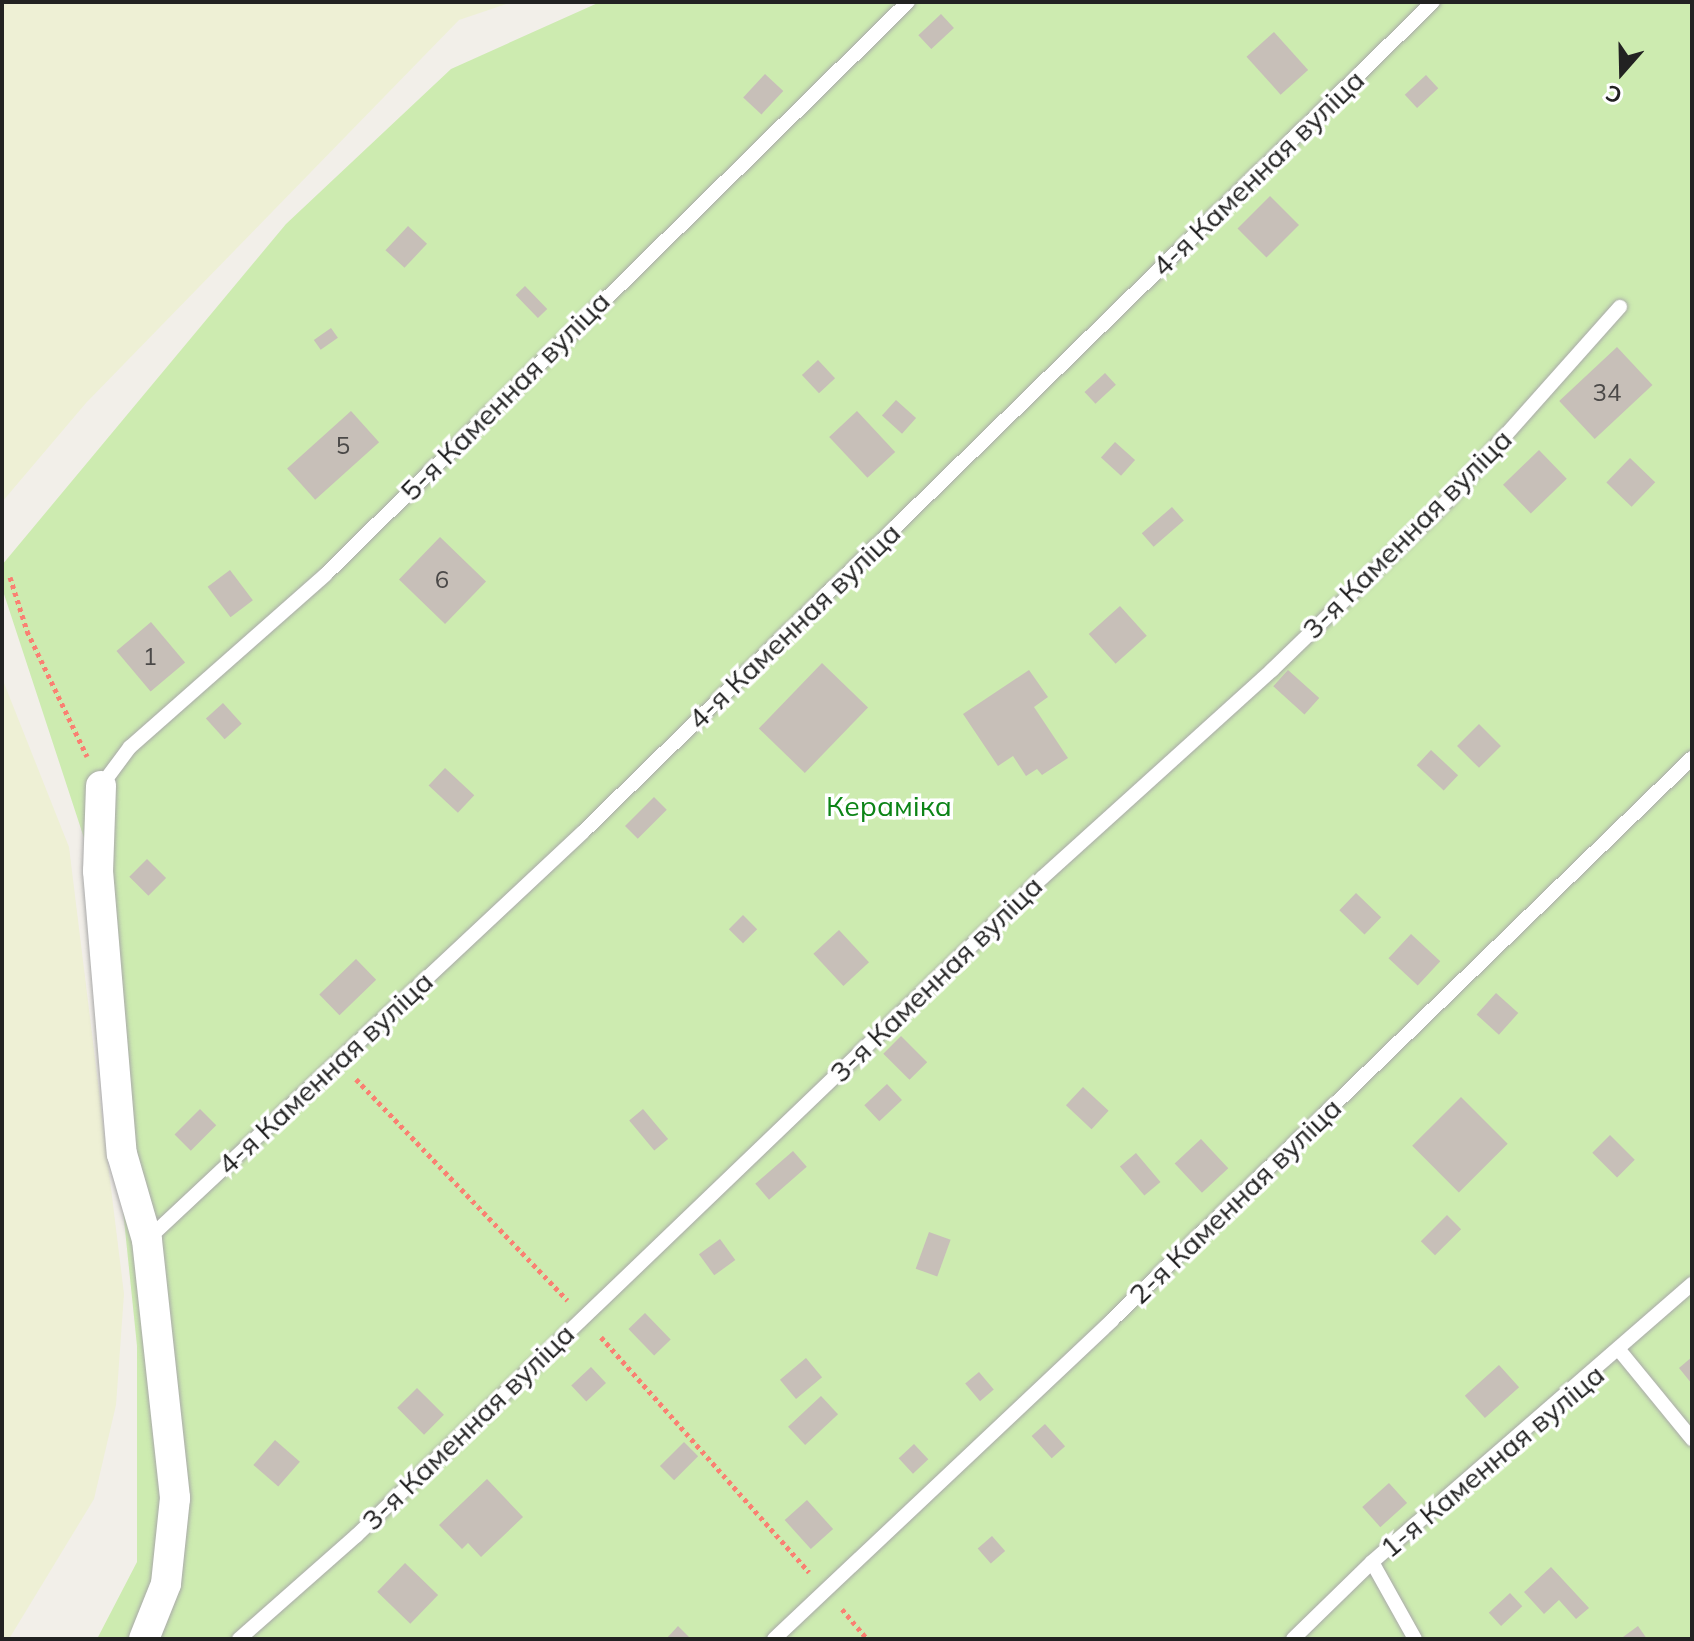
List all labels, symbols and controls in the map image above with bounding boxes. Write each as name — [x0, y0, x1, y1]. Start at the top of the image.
north arrow — [1582, 32, 1662, 112]
street label: 4-я Каменная вуліца — [1145, 63, 1371, 283]
text: С — [1602, 79, 1626, 110]
street label: 5-я Каменная вуліца — [393, 284, 617, 508]
house number: 34 — [1593, 379, 1621, 407]
street label: 3-я Каменная вуліца — [1295, 422, 1519, 646]
house number: 5 — [336, 432, 350, 460]
street label: 4-я Каменная вуліца — [681, 516, 907, 736]
house number: 6 — [435, 566, 449, 594]
house number: 1 — [143, 643, 157, 671]
park label: Кераміка — [826, 789, 952, 823]
street label: 3-я Каменная вуліца — [823, 869, 1049, 1089]
street label: 4-я Каменная вуліца — [210, 965, 440, 1181]
street label: 2-я Каменная вуліца — [1122, 1091, 1348, 1311]
street label: 3-я Каменная вуліца — [355, 1317, 581, 1537]
street label: 1-я Каменная вуліца — [1373, 1357, 1611, 1565]

